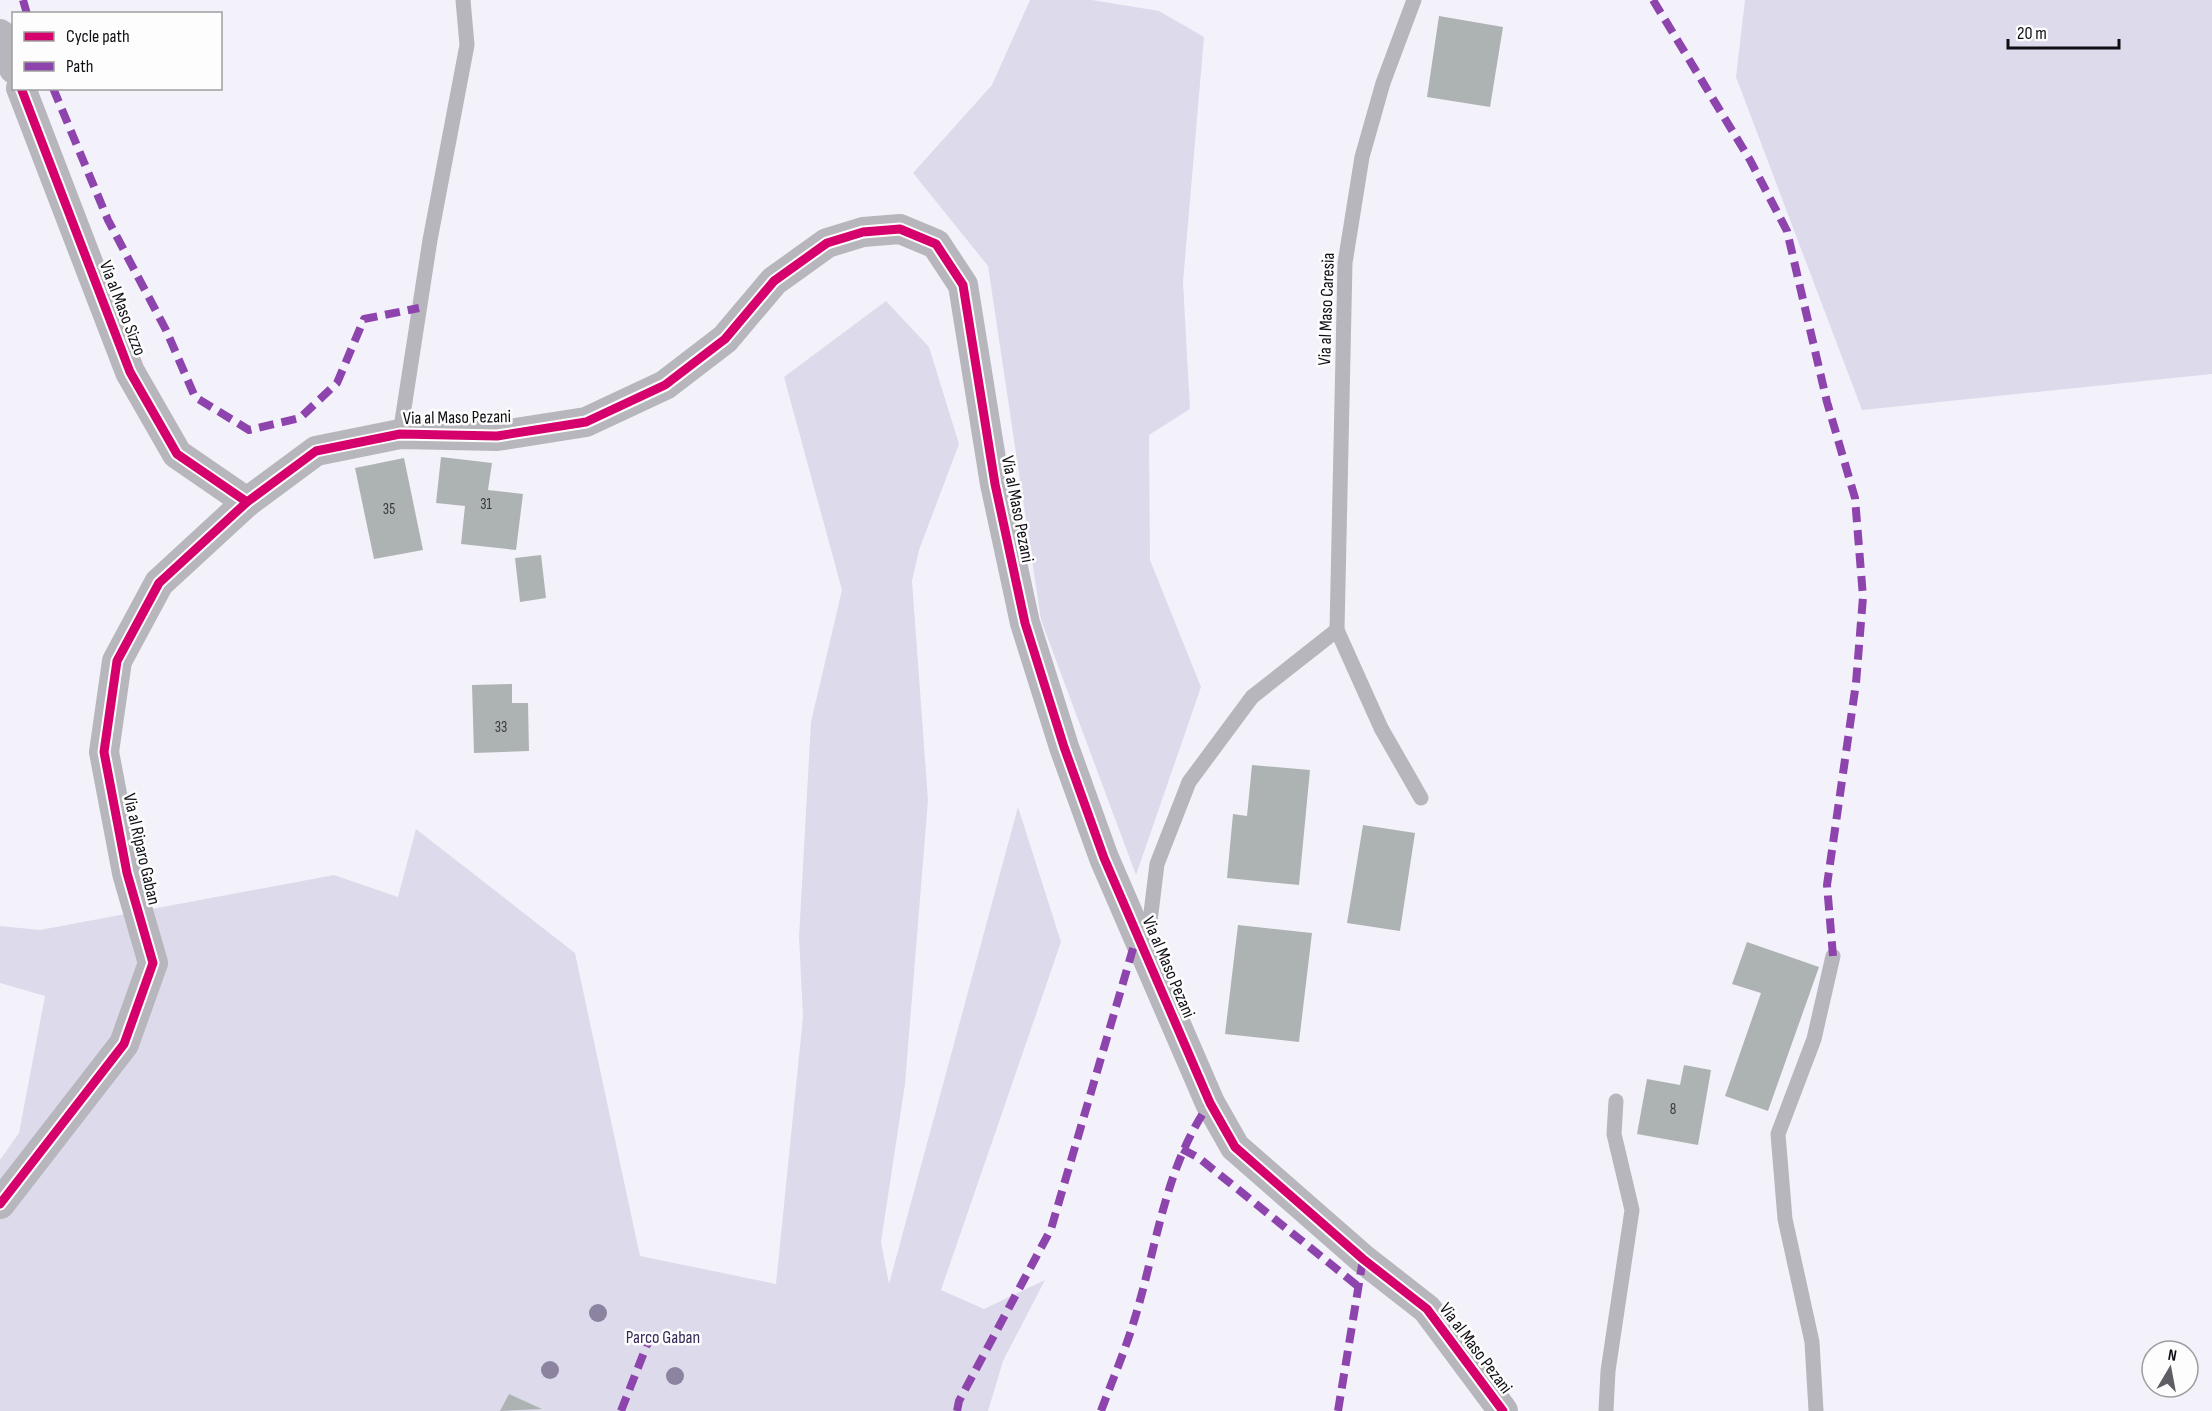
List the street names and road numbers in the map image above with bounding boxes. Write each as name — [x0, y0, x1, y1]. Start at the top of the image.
street label: Via al Maso Caresia — [1314, 252, 1339, 366]
street label: Via al Maso Sizzo — [95, 258, 150, 359]
street label: Via al Maso Pezani — [403, 406, 511, 429]
street label: Via al Maso Pezani — [997, 454, 1038, 564]
street label: Via al Riparo Gaban — [119, 791, 165, 907]
street label: Via al Maso Pezani — [1138, 913, 1199, 1021]
street label: Via al Maso Pezani — [1435, 1299, 1517, 1398]

